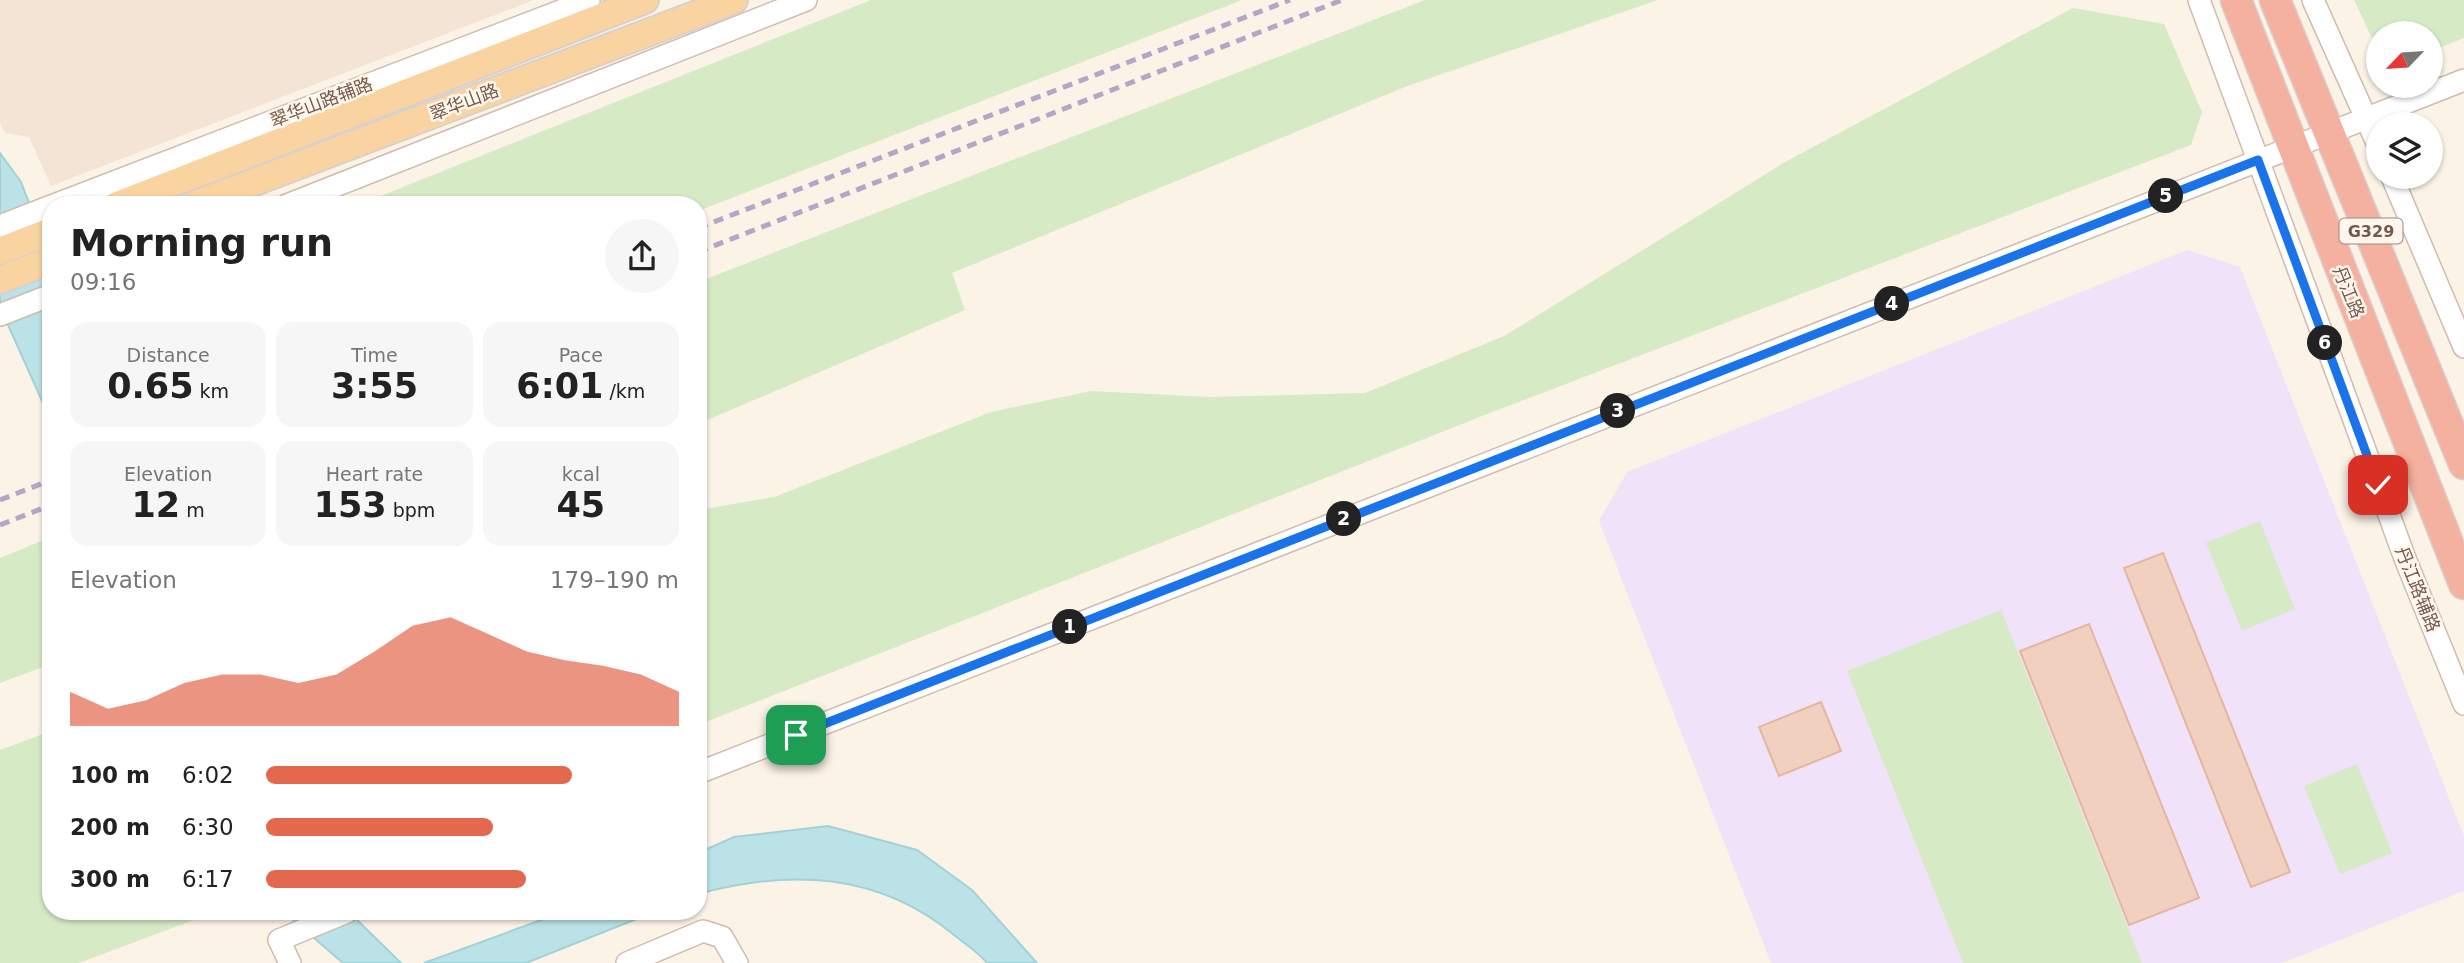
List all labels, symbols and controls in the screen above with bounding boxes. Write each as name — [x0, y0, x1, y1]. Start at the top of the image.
north arrow — [2366, 21, 2443, 98]
map controls — [2366, 21, 2443, 189]
street label: 翠华山路辅路 — [267, 73, 375, 131]
street label: 翠华山路 — [427, 79, 501, 125]
button: layers — [2366, 112, 2443, 189]
pin: 5 — [2148, 178, 2184, 214]
text: 5 — [2159, 184, 2172, 206]
road number: G329 — [2340, 218, 2402, 244]
button: share — [605, 219, 679, 293]
text: Morning run — [70, 221, 333, 265]
street label: 丹江路 — [2329, 263, 2369, 321]
text: 09:16 — [70, 269, 136, 295]
pin: 4 — [1874, 286, 1910, 322]
text: 4 — [1885, 292, 1898, 314]
pin: 6 — [2308, 326, 2342, 360]
text: 6 — [2318, 331, 2331, 353]
text: Distance — [127, 344, 210, 366]
text: Time — [351, 344, 398, 366]
text: Pace — [559, 344, 603, 366]
text: 0.65 — [107, 366, 194, 406]
text: 3:55 — [331, 366, 418, 406]
text: 6:01 — [516, 366, 603, 406]
text: km — [194, 380, 229, 402]
text: /km — [603, 380, 645, 402]
pin: 3 — [1600, 394, 1636, 428]
text: 3 — [1611, 399, 1624, 421]
pin — [2348, 455, 2408, 515]
text: Elevation — [124, 463, 212, 485]
text: Heart rate — [326, 463, 423, 485]
text: kcal — [562, 463, 600, 485]
icon: check — [2359, 466, 2397, 504]
text: 12 — [132, 485, 180, 525]
text: 153 — [314, 485, 387, 525]
text: 45 — [556, 485, 605, 525]
text: m — [180, 499, 205, 521]
text: bpm — [387, 499, 435, 521]
pin: 2 — [1326, 502, 1362, 536]
text: 2 — [1337, 507, 1350, 529]
street label: 丹江路辅路 — [2391, 543, 2445, 635]
text: Elevation — [70, 567, 177, 593]
text: 179–190 m — [550, 567, 679, 593]
pin: 1 — [1052, 610, 1088, 644]
text: 1 — [1063, 615, 1076, 637]
pin — [766, 705, 826, 765]
icon: arrive — [777, 716, 815, 754]
text: 100 m — [70, 762, 150, 788]
text: 6:02 — [182, 762, 234, 788]
text: 200 m — [70, 814, 150, 840]
text: 6:30 — [182, 814, 234, 840]
text: 300 m — [70, 866, 150, 892]
text: 6:17 — [182, 866, 234, 892]

